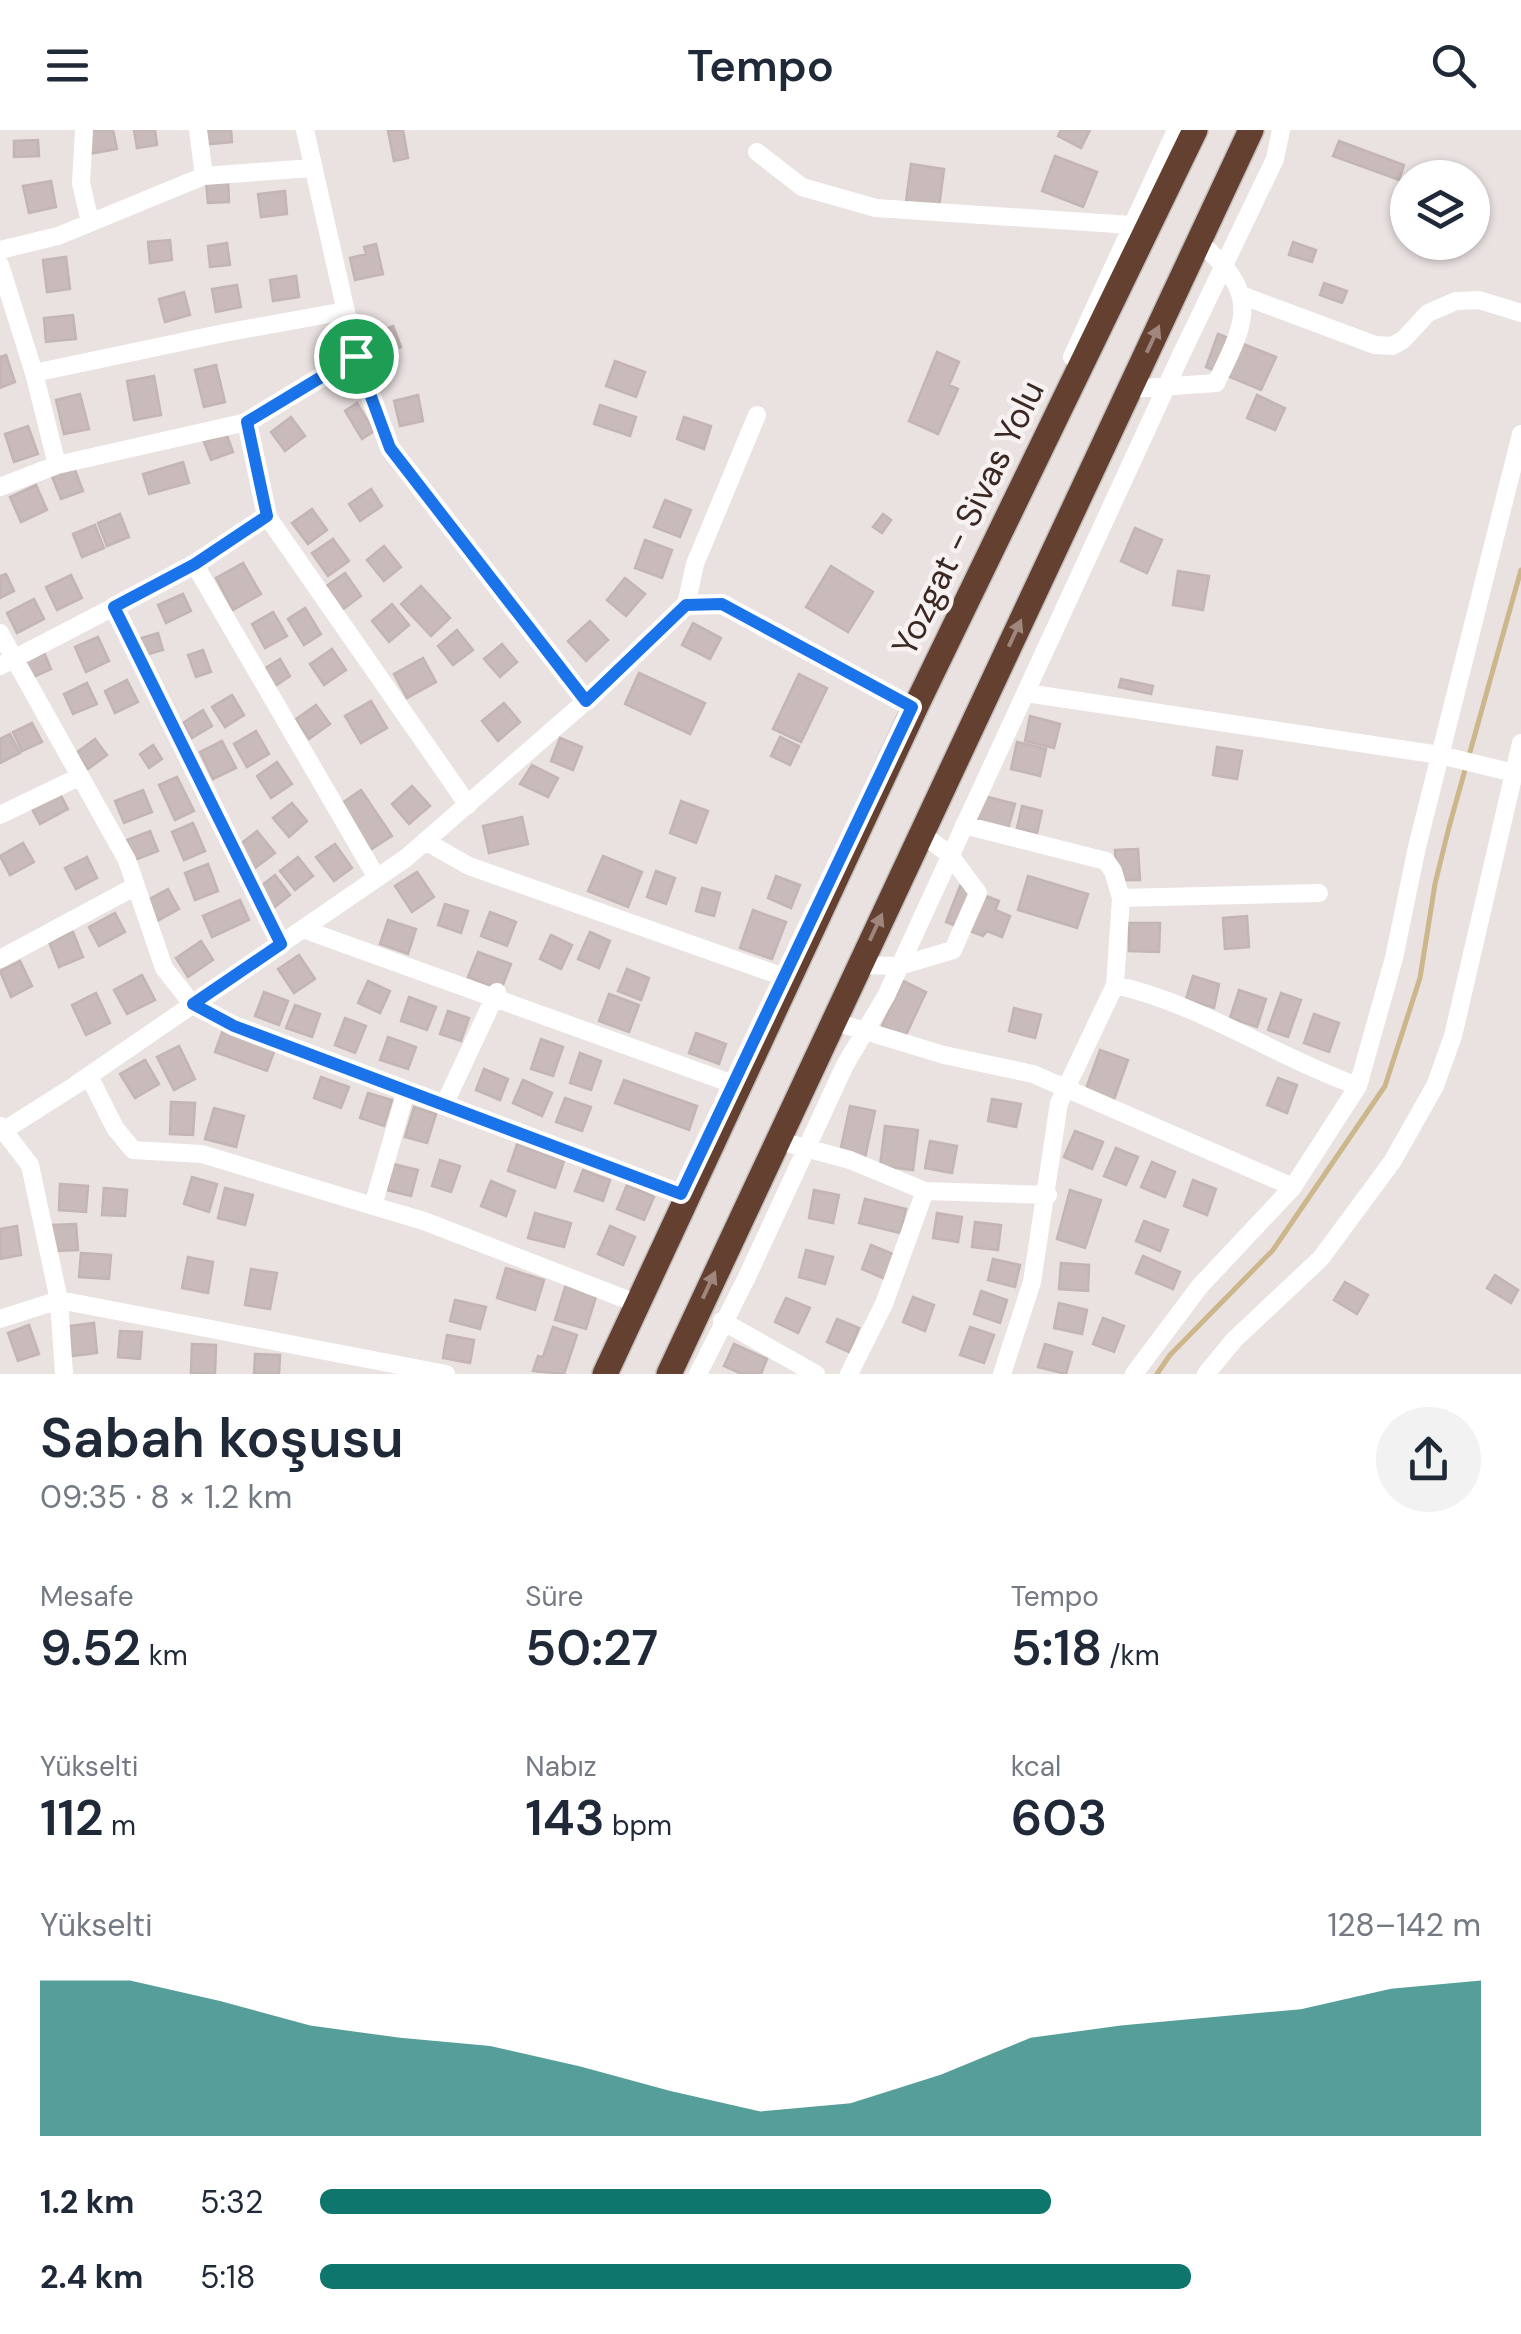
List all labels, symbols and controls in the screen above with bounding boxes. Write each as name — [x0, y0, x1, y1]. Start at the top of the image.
text: Tempo — [687, 36, 834, 95]
icon: menu — [40, 38, 95, 93]
icon: search — [1426, 38, 1481, 93]
map controls — [1390, 160, 1490, 260]
button: layers — [1390, 160, 1490, 260]
pin — [314, 314, 399, 399]
one-way arrow — [1144, 324, 1161, 353]
icon: arrive — [329, 329, 384, 384]
street label: Yozgat - Sivas Yolu — [881, 373, 1055, 663]
one-way arrow — [1006, 619, 1023, 648]
one-way arrow — [868, 913, 885, 942]
one-way arrow — [701, 1270, 717, 1300]
text: Sabah koşusu — [40, 1402, 404, 1474]
button: share — [1376, 1407, 1481, 1512]
text: 09:35 · 8 × 1.2 km — [40, 1476, 292, 1518]
text: Mesafe — [40, 1578, 134, 1615]
text: Süre — [525, 1578, 583, 1615]
text: Tempo — [1011, 1578, 1099, 1615]
text: 9.52 — [40, 1615, 141, 1681]
text: 50:27 — [525, 1615, 658, 1681]
text: 5:18 — [1011, 1615, 1102, 1681]
text: km — [141, 1637, 188, 1674]
text: /km — [1102, 1637, 1160, 1674]
text: Yükselti — [40, 1748, 138, 1785]
text: Nabız — [525, 1748, 597, 1785]
text: kcal — [1011, 1748, 1061, 1785]
text: 112 — [40, 1785, 104, 1851]
text: 143 — [525, 1785, 605, 1851]
text: 603 — [1011, 1785, 1107, 1851]
text: m — [104, 1807, 136, 1844]
text: bpm — [605, 1807, 672, 1844]
text: Yükselti — [40, 1904, 152, 1946]
text: 128–142 m — [1327, 1904, 1481, 1946]
text: 1.2 km — [40, 2181, 134, 2223]
text: 5:32 — [200, 2181, 263, 2223]
text: 2.4 km — [40, 2256, 143, 2298]
text: 5:18 — [200, 2256, 255, 2298]

